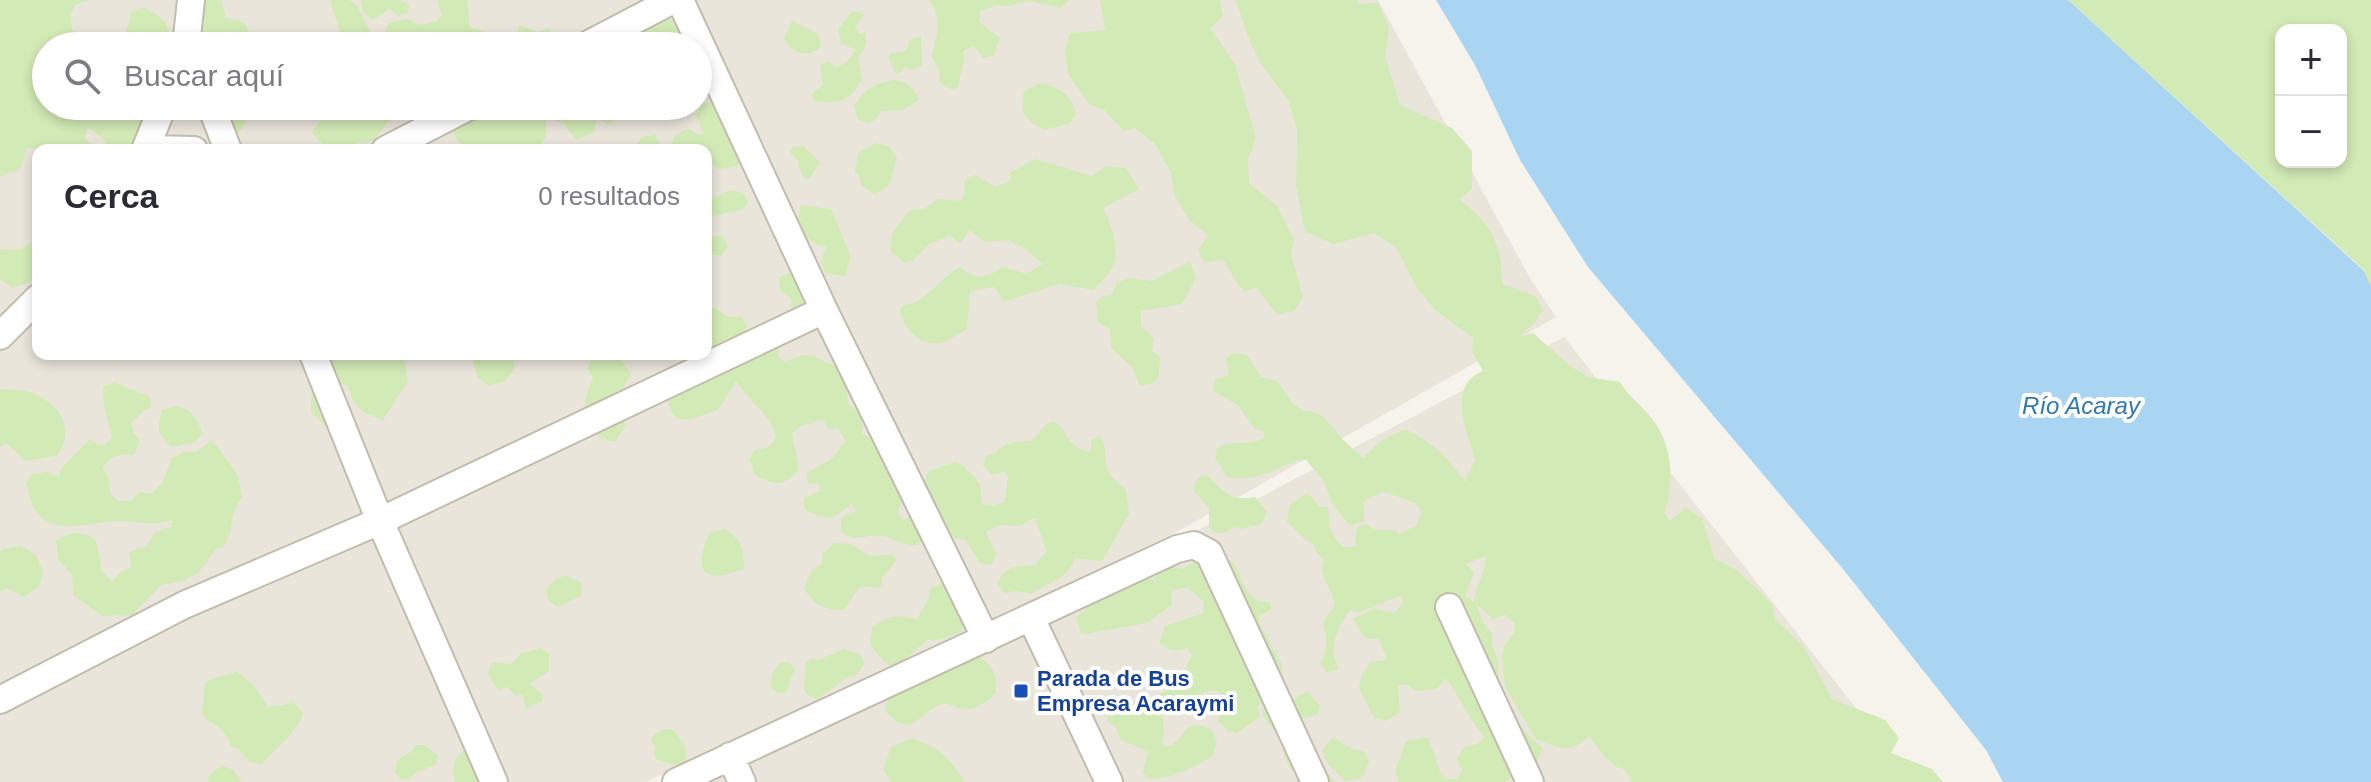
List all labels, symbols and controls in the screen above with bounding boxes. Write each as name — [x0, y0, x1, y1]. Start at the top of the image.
map controls — [2275, 24, 2347, 168]
button: + — [2275, 24, 2347, 96]
search box — [32, 32, 712, 120]
icon: search — [60, 54, 104, 98]
text: Buscar aquí — [124, 59, 284, 92]
button: − — [2275, 96, 2347, 168]
text: Cerca — [64, 177, 159, 215]
text: 0 resultados — [538, 181, 680, 211]
water label: Río Acaray — [2022, 392, 2142, 419]
place label: Parada de Bus Empresa Acaraymi — [1037, 666, 1234, 716]
marker: Parada de Bus Empresa Acaraymi — [1012, 682, 1030, 700]

